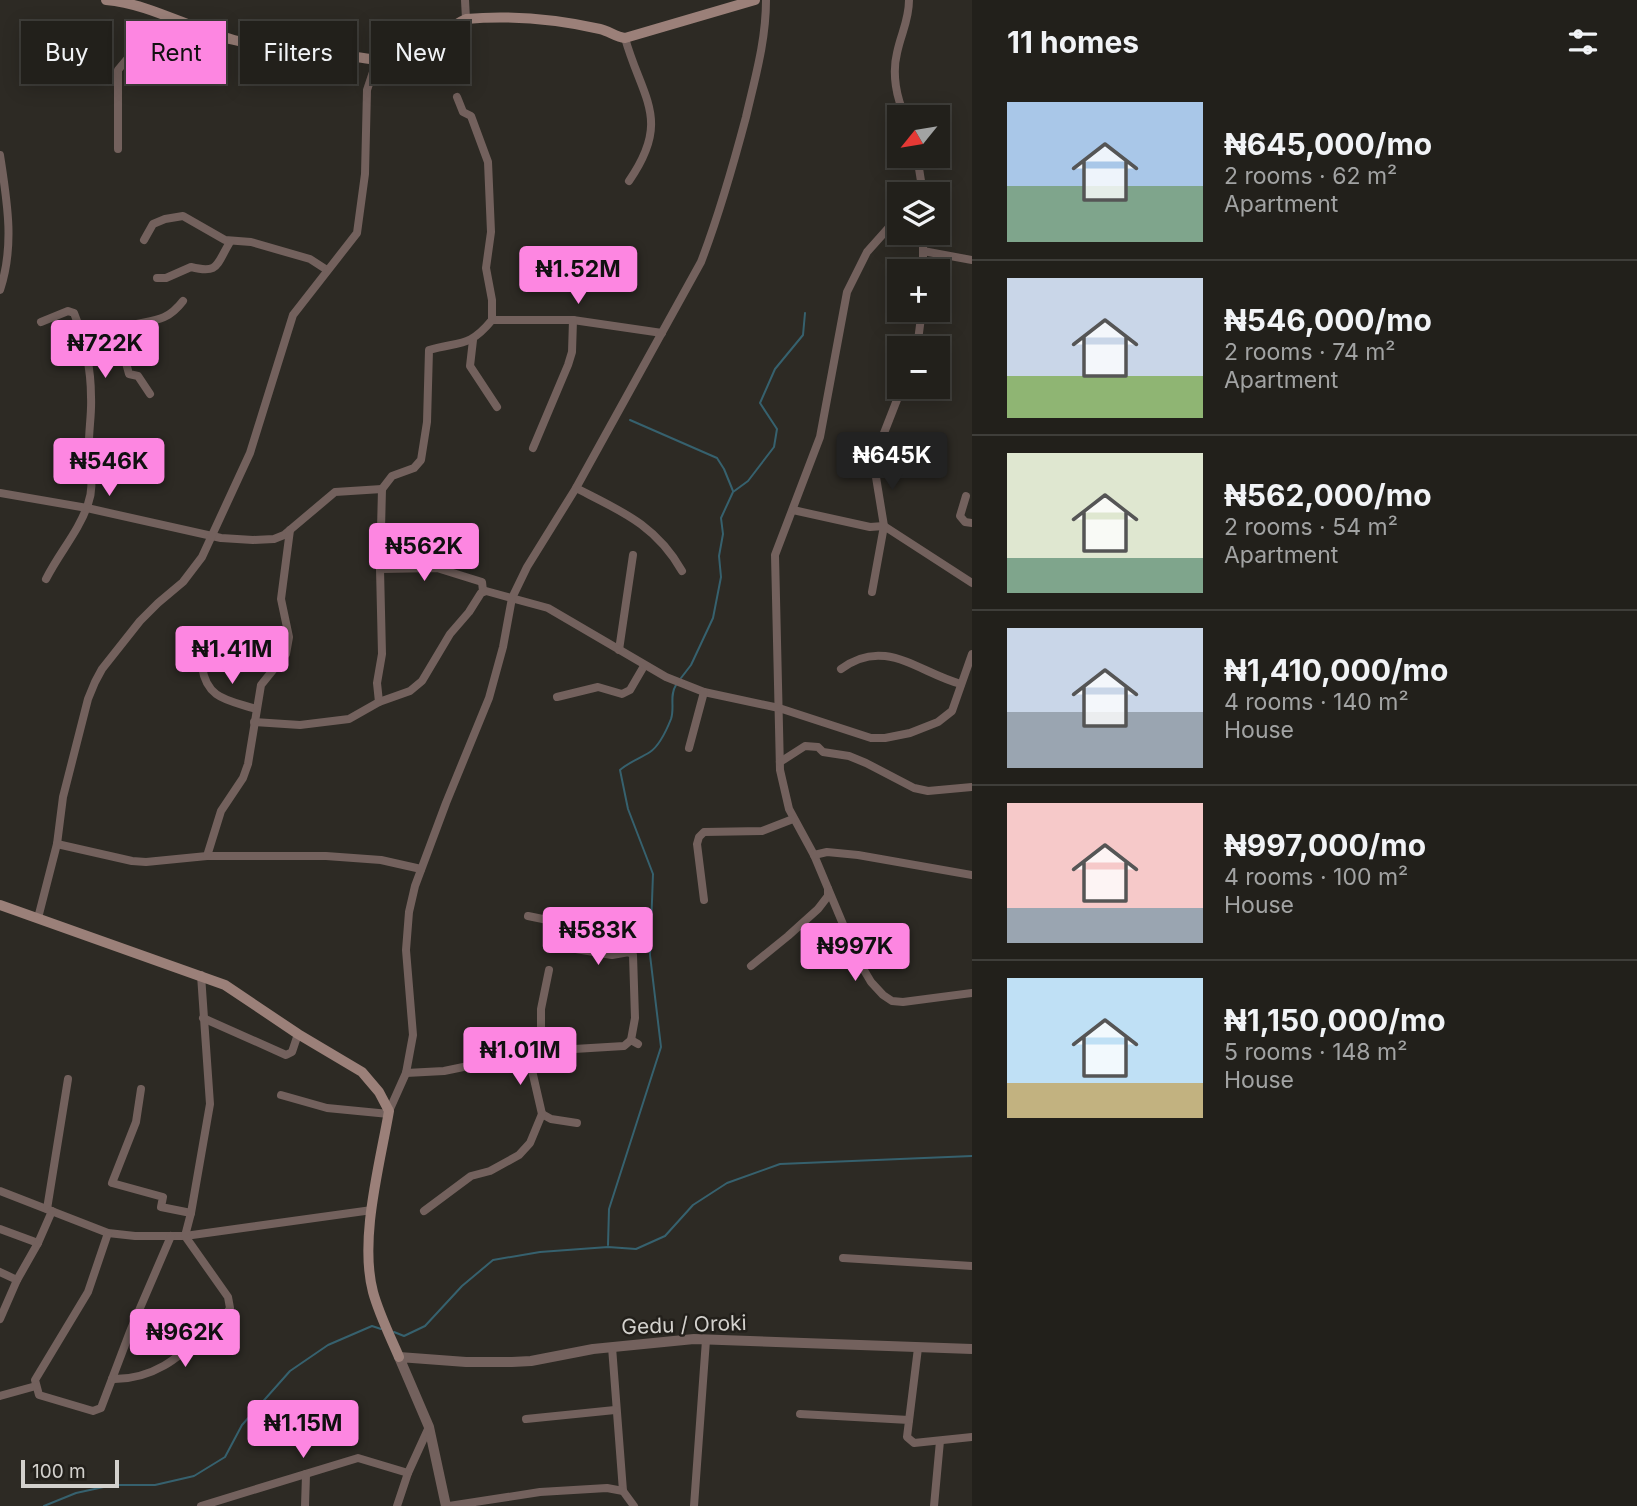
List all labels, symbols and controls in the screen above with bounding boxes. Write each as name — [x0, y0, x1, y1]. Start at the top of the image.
chip: Buy — [21, 21, 112, 84]
chip: Rent — [126, 21, 226, 84]
chip: Filters — [240, 21, 357, 84]
chip: New — [371, 21, 470, 84]
icon: filters — [1564, 23, 1602, 61]
text: 11 homes — [1007, 24, 1139, 60]
north arrow — [887, 105, 950, 168]
map controls — [887, 105, 950, 399]
text: ₦645,000/mo — [1224, 126, 1432, 162]
icon: home — [1063, 130, 1147, 214]
text: 2 rooms · 62 m² — [1224, 162, 1397, 190]
button: layers — [887, 182, 950, 245]
text: Apartment — [1224, 190, 1338, 218]
pin: ₦1.52M — [521, 246, 635, 306]
text: ₦1.52M — [535, 255, 621, 283]
button: + — [887, 259, 950, 322]
text: ₦546,000/mo — [1224, 302, 1432, 338]
icon: home — [1063, 306, 1147, 390]
pin: ₦722K — [56, 320, 154, 380]
text: ₦722K — [67, 329, 143, 357]
button: − — [887, 336, 950, 399]
text: 2 rooms · 74 m² — [1224, 338, 1396, 366]
text: Apartment — [1224, 366, 1338, 394]
pin: ₦645K — [843, 433, 941, 492]
pin: ₦546K — [60, 438, 158, 498]
text: ₦645K — [852, 441, 932, 469]
text: ₦546K — [69, 447, 149, 475]
text: ₦562,000/mo — [1224, 477, 1432, 513]
icon: home — [1063, 481, 1147, 565]
text: 2 rooms · 54 m² — [1224, 513, 1398, 541]
pin: ₦562K — [375, 524, 473, 583]
text: ₦562K — [385, 532, 463, 560]
text: Apartment — [1224, 541, 1338, 569]
pin: ₦1.41M — [175, 626, 289, 686]
text: ₦1.41M — [191, 635, 273, 663]
text: ₦1,410,000/mo — [1224, 652, 1448, 688]
icon: home — [1063, 656, 1147, 740]
text: 4 rooms · 140 m² — [1224, 688, 1409, 716]
text: House — [1224, 716, 1294, 744]
text: ₦997,000/mo — [1224, 827, 1426, 863]
icon: home — [1063, 831, 1147, 915]
text: 4 rooms · 100 m² — [1224, 863, 1408, 891]
text: House — [1224, 891, 1294, 919]
pin: ₦583K — [549, 908, 647, 967]
text: ₦583K — [559, 916, 637, 944]
pin: ₦997K — [806, 923, 904, 983]
text: ₦997K — [817, 932, 893, 960]
text: ₦1,150,000/mo — [1224, 1002, 1446, 1038]
icon: home — [1063, 1006, 1147, 1090]
pin: ₦1.01M — [463, 1028, 577, 1087]
text: ₦1.01M — [479, 1036, 561, 1064]
text: 5 rooms · 148 m² — [1224, 1038, 1407, 1066]
text: House — [1224, 1066, 1294, 1094]
pin: ₦962K — [136, 1310, 234, 1369]
street label: Gedu / Oroki — [621, 1310, 747, 1339]
text: ₦962K — [146, 1318, 224, 1346]
pin: ₦1.15M — [246, 1400, 360, 1460]
text: ₦1.15M — [264, 1409, 342, 1437]
scale bar — [21, 1457, 119, 1489]
text: 100 m — [32, 1460, 86, 1483]

